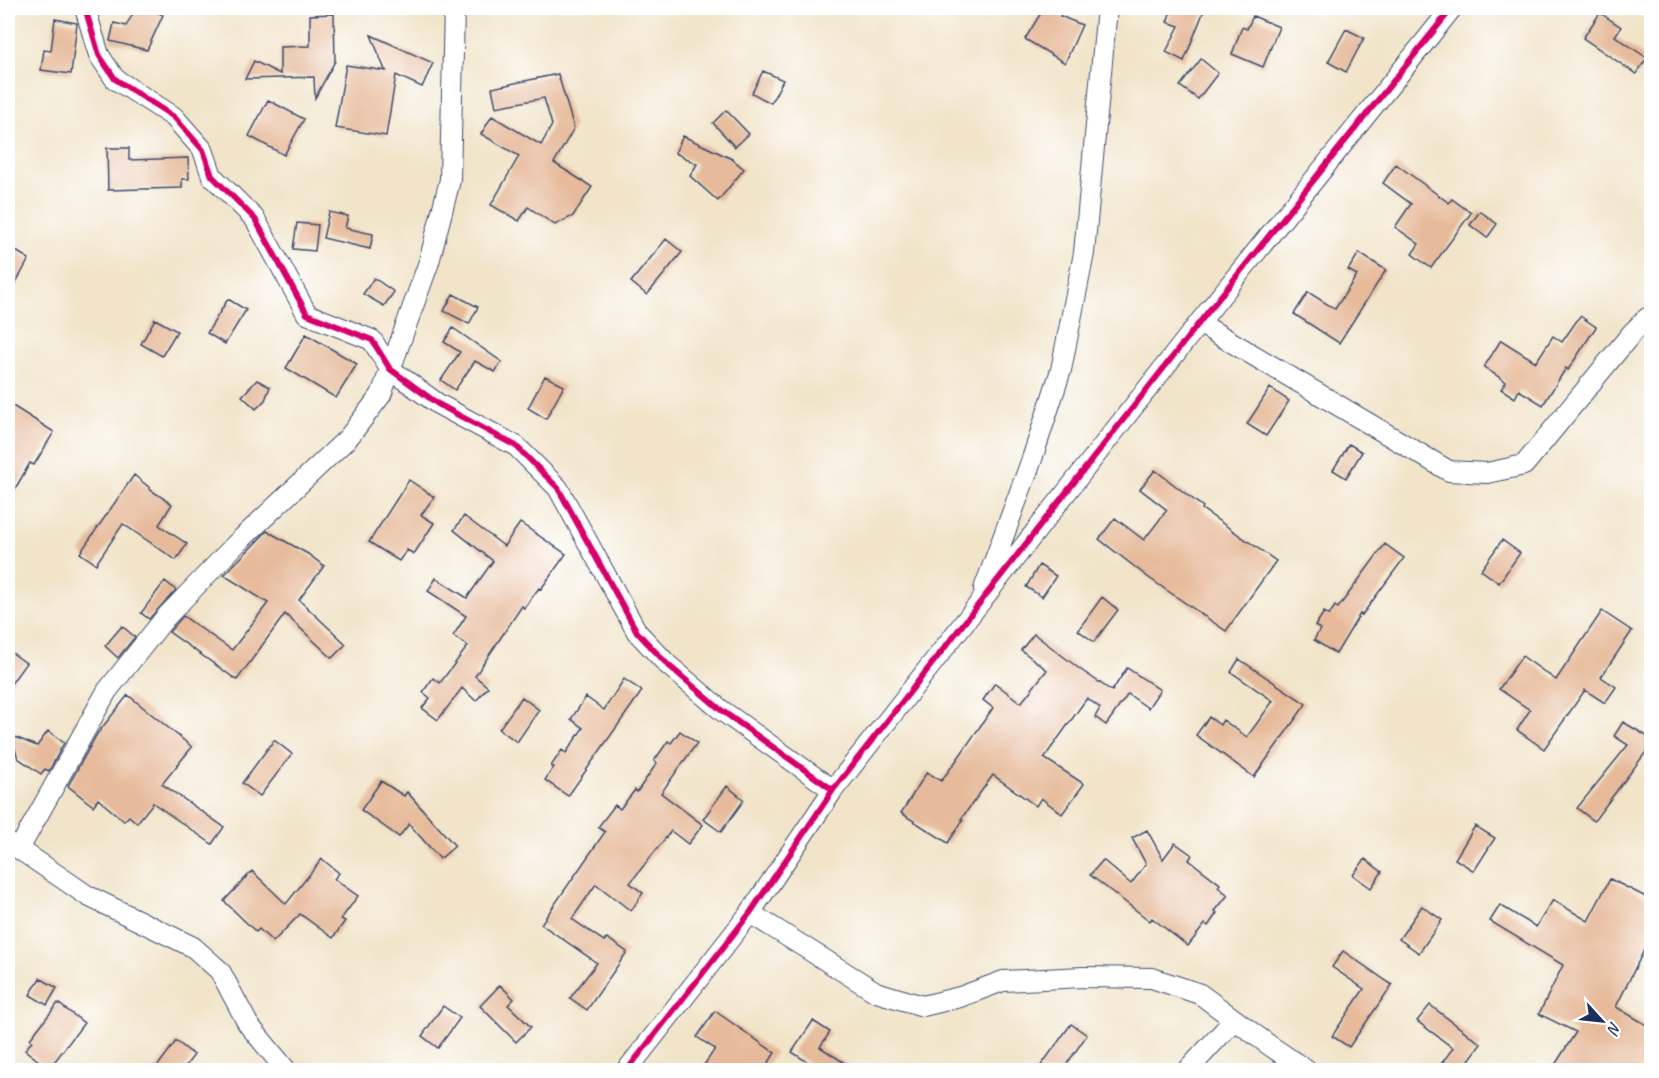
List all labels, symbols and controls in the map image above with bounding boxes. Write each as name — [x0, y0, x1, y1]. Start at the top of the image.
north arrow — [1572, 991, 1632, 1051]
text: N — [1602, 1018, 1626, 1039]

